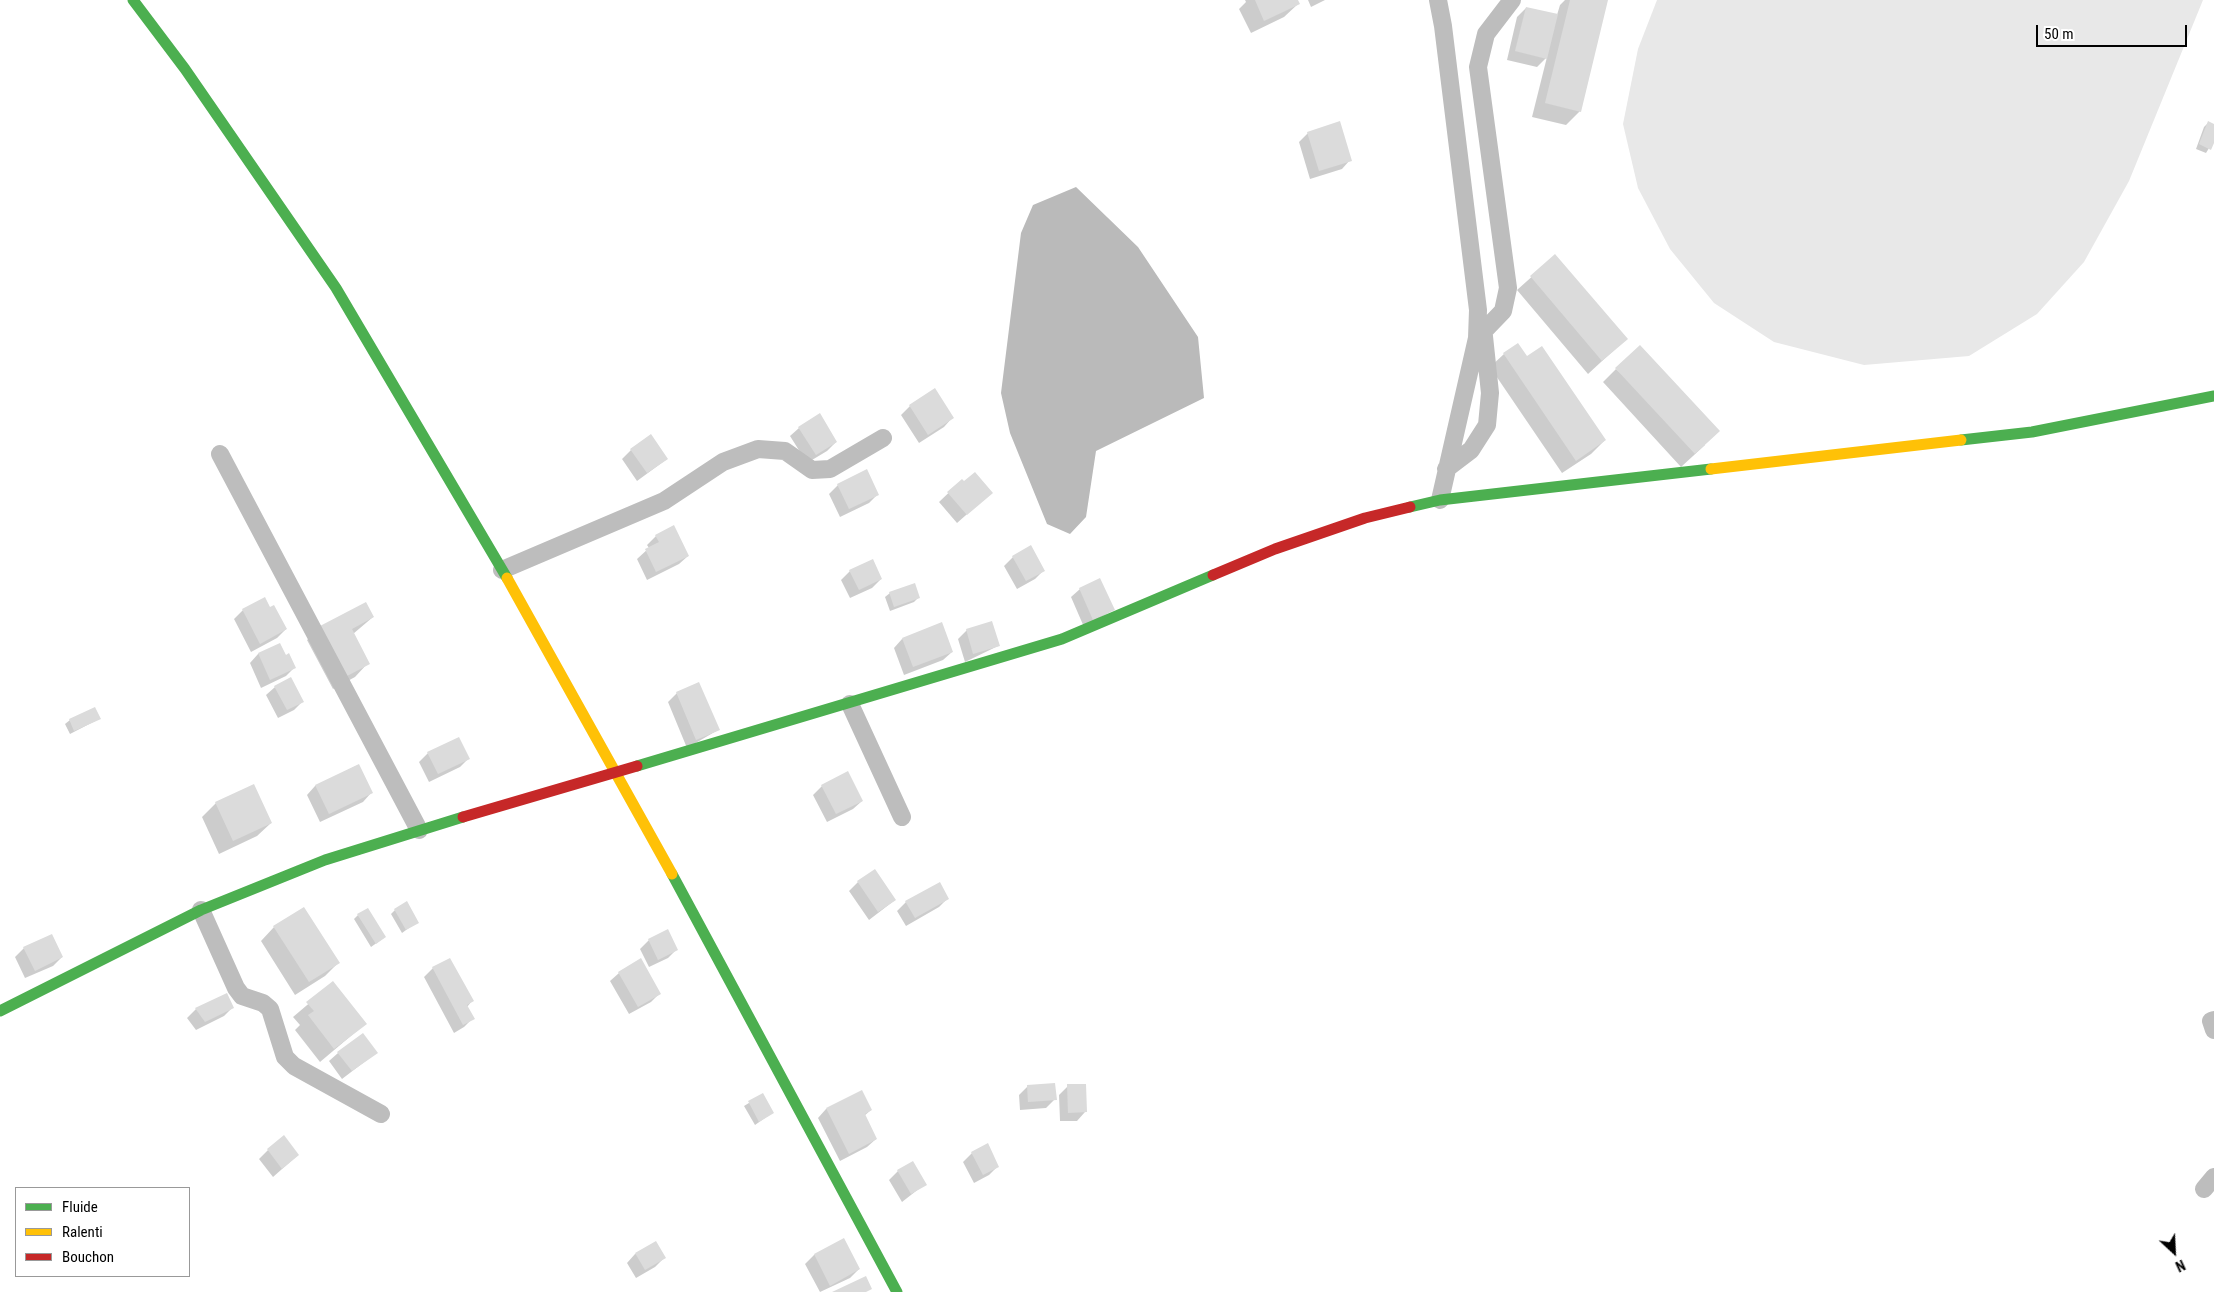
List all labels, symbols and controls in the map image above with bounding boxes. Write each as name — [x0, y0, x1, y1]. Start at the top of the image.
scale bar — [2039, 15, 2190, 47]
text: 50 m — [2044, 25, 2074, 43]
legend — [15, 1187, 190, 1277]
text: Fluide — [62, 1198, 98, 1216]
text: Ralenti — [62, 1223, 103, 1241]
north arrow — [2149, 1227, 2199, 1277]
text: Bouchon — [62, 1248, 114, 1266]
text: N — [2173, 1257, 2188, 1275]

